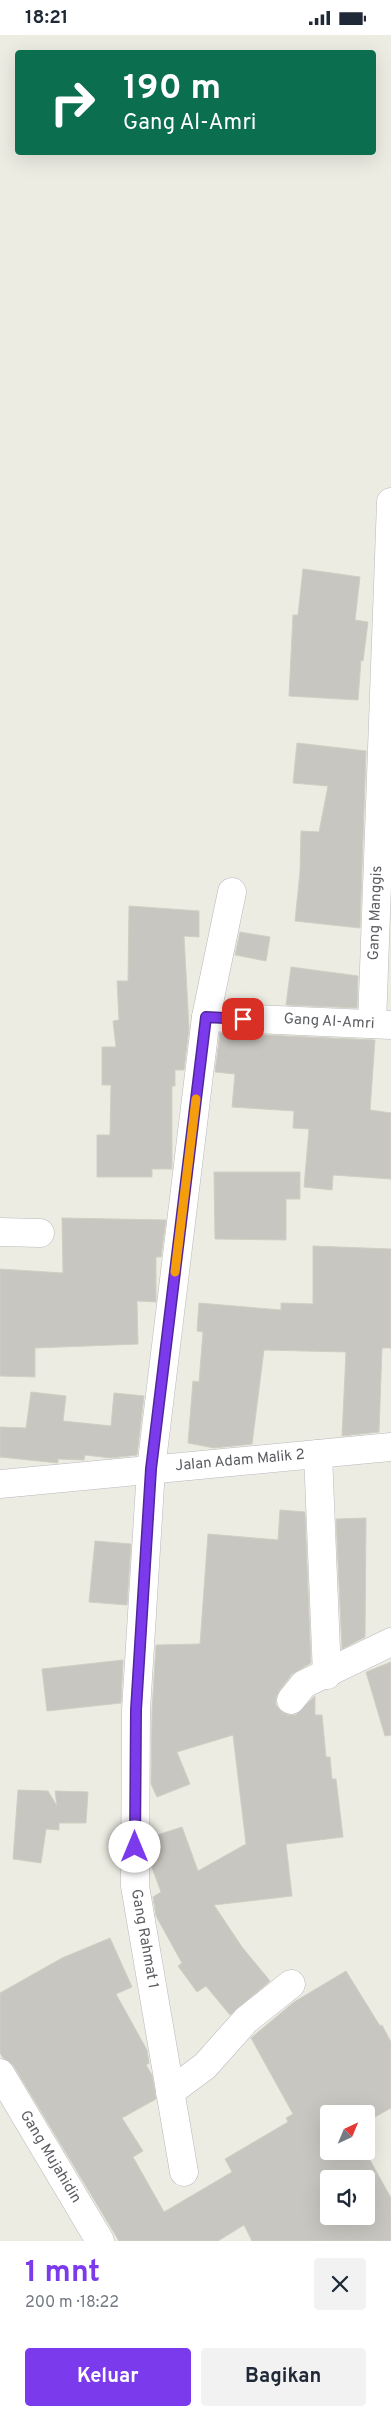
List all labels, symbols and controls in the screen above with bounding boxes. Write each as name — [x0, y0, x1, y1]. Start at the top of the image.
text: 18:21 — [25, 6, 68, 30]
text: 190 m — [123, 67, 221, 111]
icon: right — [40, 70, 105, 135]
text: Gang Al-Amri — [123, 110, 256, 137]
street label: Gang Manggis — [365, 865, 387, 961]
pin — [222, 998, 264, 1040]
icon: arrive — [229, 1005, 257, 1033]
street label: Gang Al-Amri — [283, 1010, 375, 1034]
street label: Jalan Adam Malik 2 — [174, 1446, 306, 1476]
position arrow — [108, 1820, 160, 1872]
street label: Gang Rahmat 1 — [126, 1888, 162, 1990]
north arrow — [320, 2105, 375, 2160]
map controls — [320, 2105, 375, 2225]
street label: Gang Mujahidin — [15, 2107, 85, 2207]
button: sound — [320, 2170, 375, 2225]
text: 1 mnt — [25, 2255, 100, 2292]
button: close — [314, 2258, 366, 2310]
text: 200 m · 18:22 — [25, 2293, 119, 2313]
button: Keluar — [25, 2348, 191, 2406]
button: Bagikan — [201, 2348, 366, 2406]

